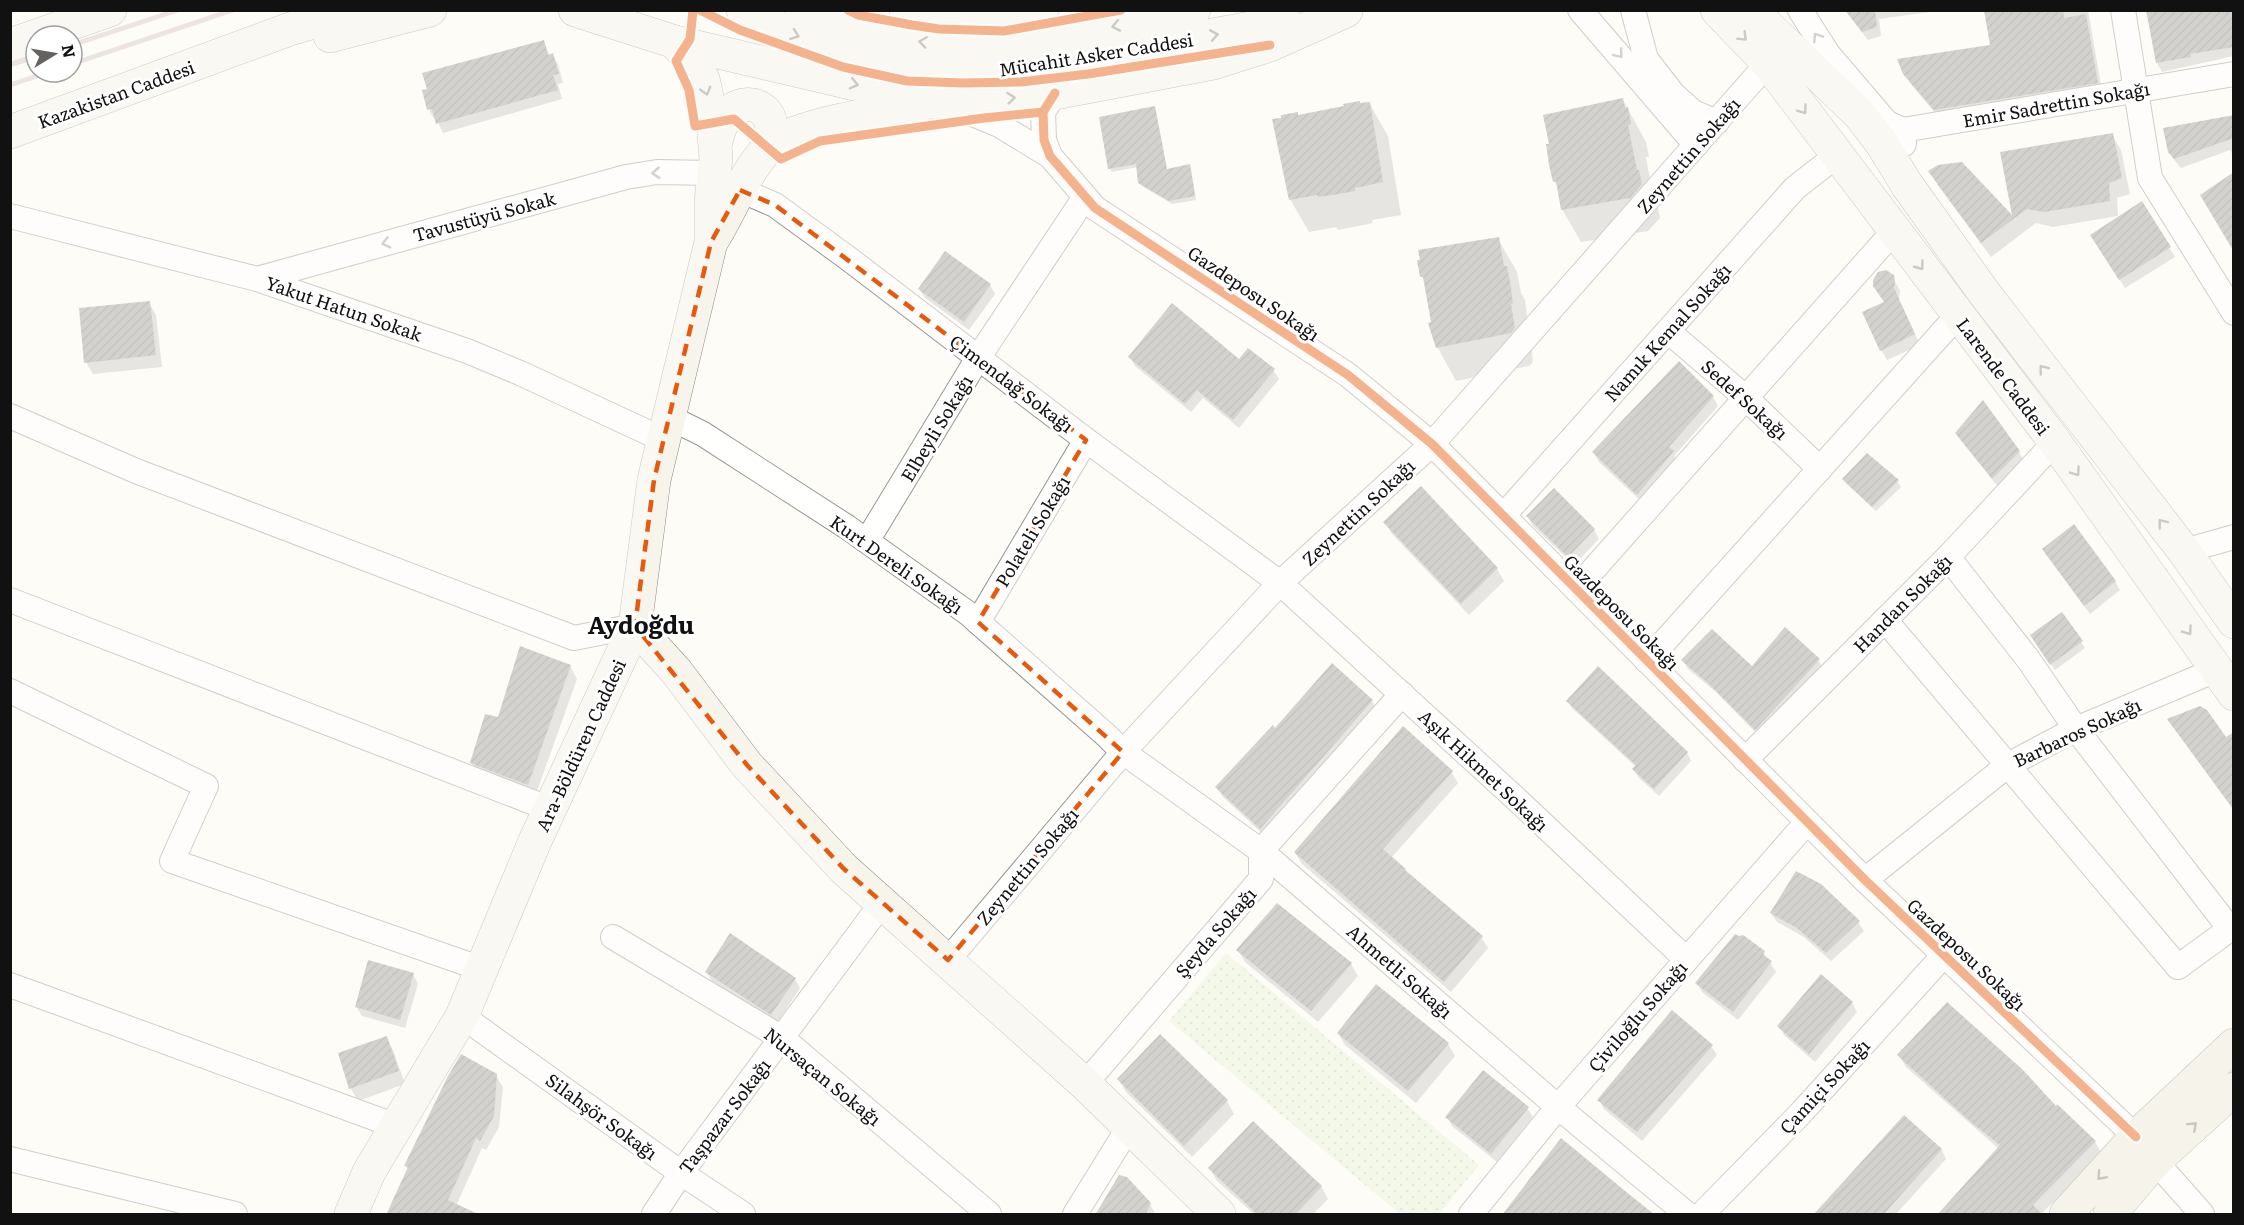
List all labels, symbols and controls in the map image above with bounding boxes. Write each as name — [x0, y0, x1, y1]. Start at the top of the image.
one-way arrow — [1111, 19, 1121, 32]
north arrow — [24, 24, 84, 84]
street label: Mücahit Asker Caddesi — [997, 25, 1195, 83]
one-way arrow — [790, 28, 800, 41]
one-way arrow — [1209, 29, 1219, 42]
one-way arrow — [1735, 29, 1746, 40]
one-way arrow — [1813, 32, 1824, 43]
one-way arrow — [918, 36, 927, 48]
text: N — [57, 42, 83, 60]
one-way arrow — [1612, 47, 1623, 58]
street label: Kazakistan Caddesi — [34, 53, 198, 135]
street label: Emir Sadrettin Sokağı — [1960, 74, 2152, 134]
one-way arrow — [849, 77, 859, 90]
one-way arrow — [699, 85, 711, 96]
street label: Zeynettin Sokağı — [1630, 91, 1746, 219]
one-way arrow — [1006, 92, 1015, 105]
one-way arrow — [1796, 104, 1807, 115]
one-way arrow — [651, 166, 660, 179]
street label: Tavustüyü Sokak — [409, 184, 560, 248]
one-way arrow — [381, 236, 392, 248]
street label: Gazdeposu Sokağı — [1183, 239, 1325, 347]
street label: Namık Kemal Sokağı — [1597, 257, 1737, 407]
one-way arrow — [1913, 259, 1924, 270]
street label: Yakut Hatun Sokak — [262, 268, 427, 348]
street label: Larende Caddesi — [1951, 312, 2057, 440]
street label: Çimendağ Sokağı — [944, 327, 1080, 439]
street label: Sedef Sokağı — [1696, 353, 1794, 445]
one-way arrow — [2039, 365, 2050, 376]
street label: Elbeyli Sokağı — [893, 369, 979, 487]
street label: Zeynettin Sokağı — [1295, 452, 1421, 572]
one-way arrow — [2069, 465, 2080, 476]
street label: Polateli Sokağı — [988, 470, 1076, 592]
street label: Kurt Dereli Sokağı — [825, 508, 969, 620]
one-way arrow — [2159, 519, 2170, 530]
street label: Handan Sokağı — [1846, 547, 1958, 659]
street label: Gazdeposu Sokağı — [1558, 548, 1686, 676]
district label: Aydoğdu — [588, 606, 694, 641]
one-way arrow — [2181, 625, 2192, 636]
street label: Ara-Böldüren Caddesi — [528, 654, 632, 836]
street label: Barbaros Sokağı — [2009, 691, 2145, 773]
street label: Aşık Hikmet Sokağı — [1413, 703, 1555, 837]
street label: Zeynettin Sokağı — [970, 801, 1084, 931]
street label: Şeyda Sokağı — [1168, 881, 1262, 983]
street label: Gazdeposu Sokağı — [1901, 892, 2033, 1016]
street label: Ahmetli Sokağı — [1341, 918, 1459, 1025]
street label: Çiviloğlu Sokağı — [1581, 955, 1693, 1077]
street label: Nursaçan Sokağı — [759, 1020, 887, 1132]
street label: Çamiçi Sokağı — [1773, 1032, 1875, 1140]
street label: Taşpazar Sokağı — [672, 1053, 776, 1179]
street label: Silahşör Sokağı — [540, 1066, 664, 1166]
one-way arrow — [2186, 1122, 2197, 1133]
one-way arrow — [2097, 1169, 2108, 1180]

